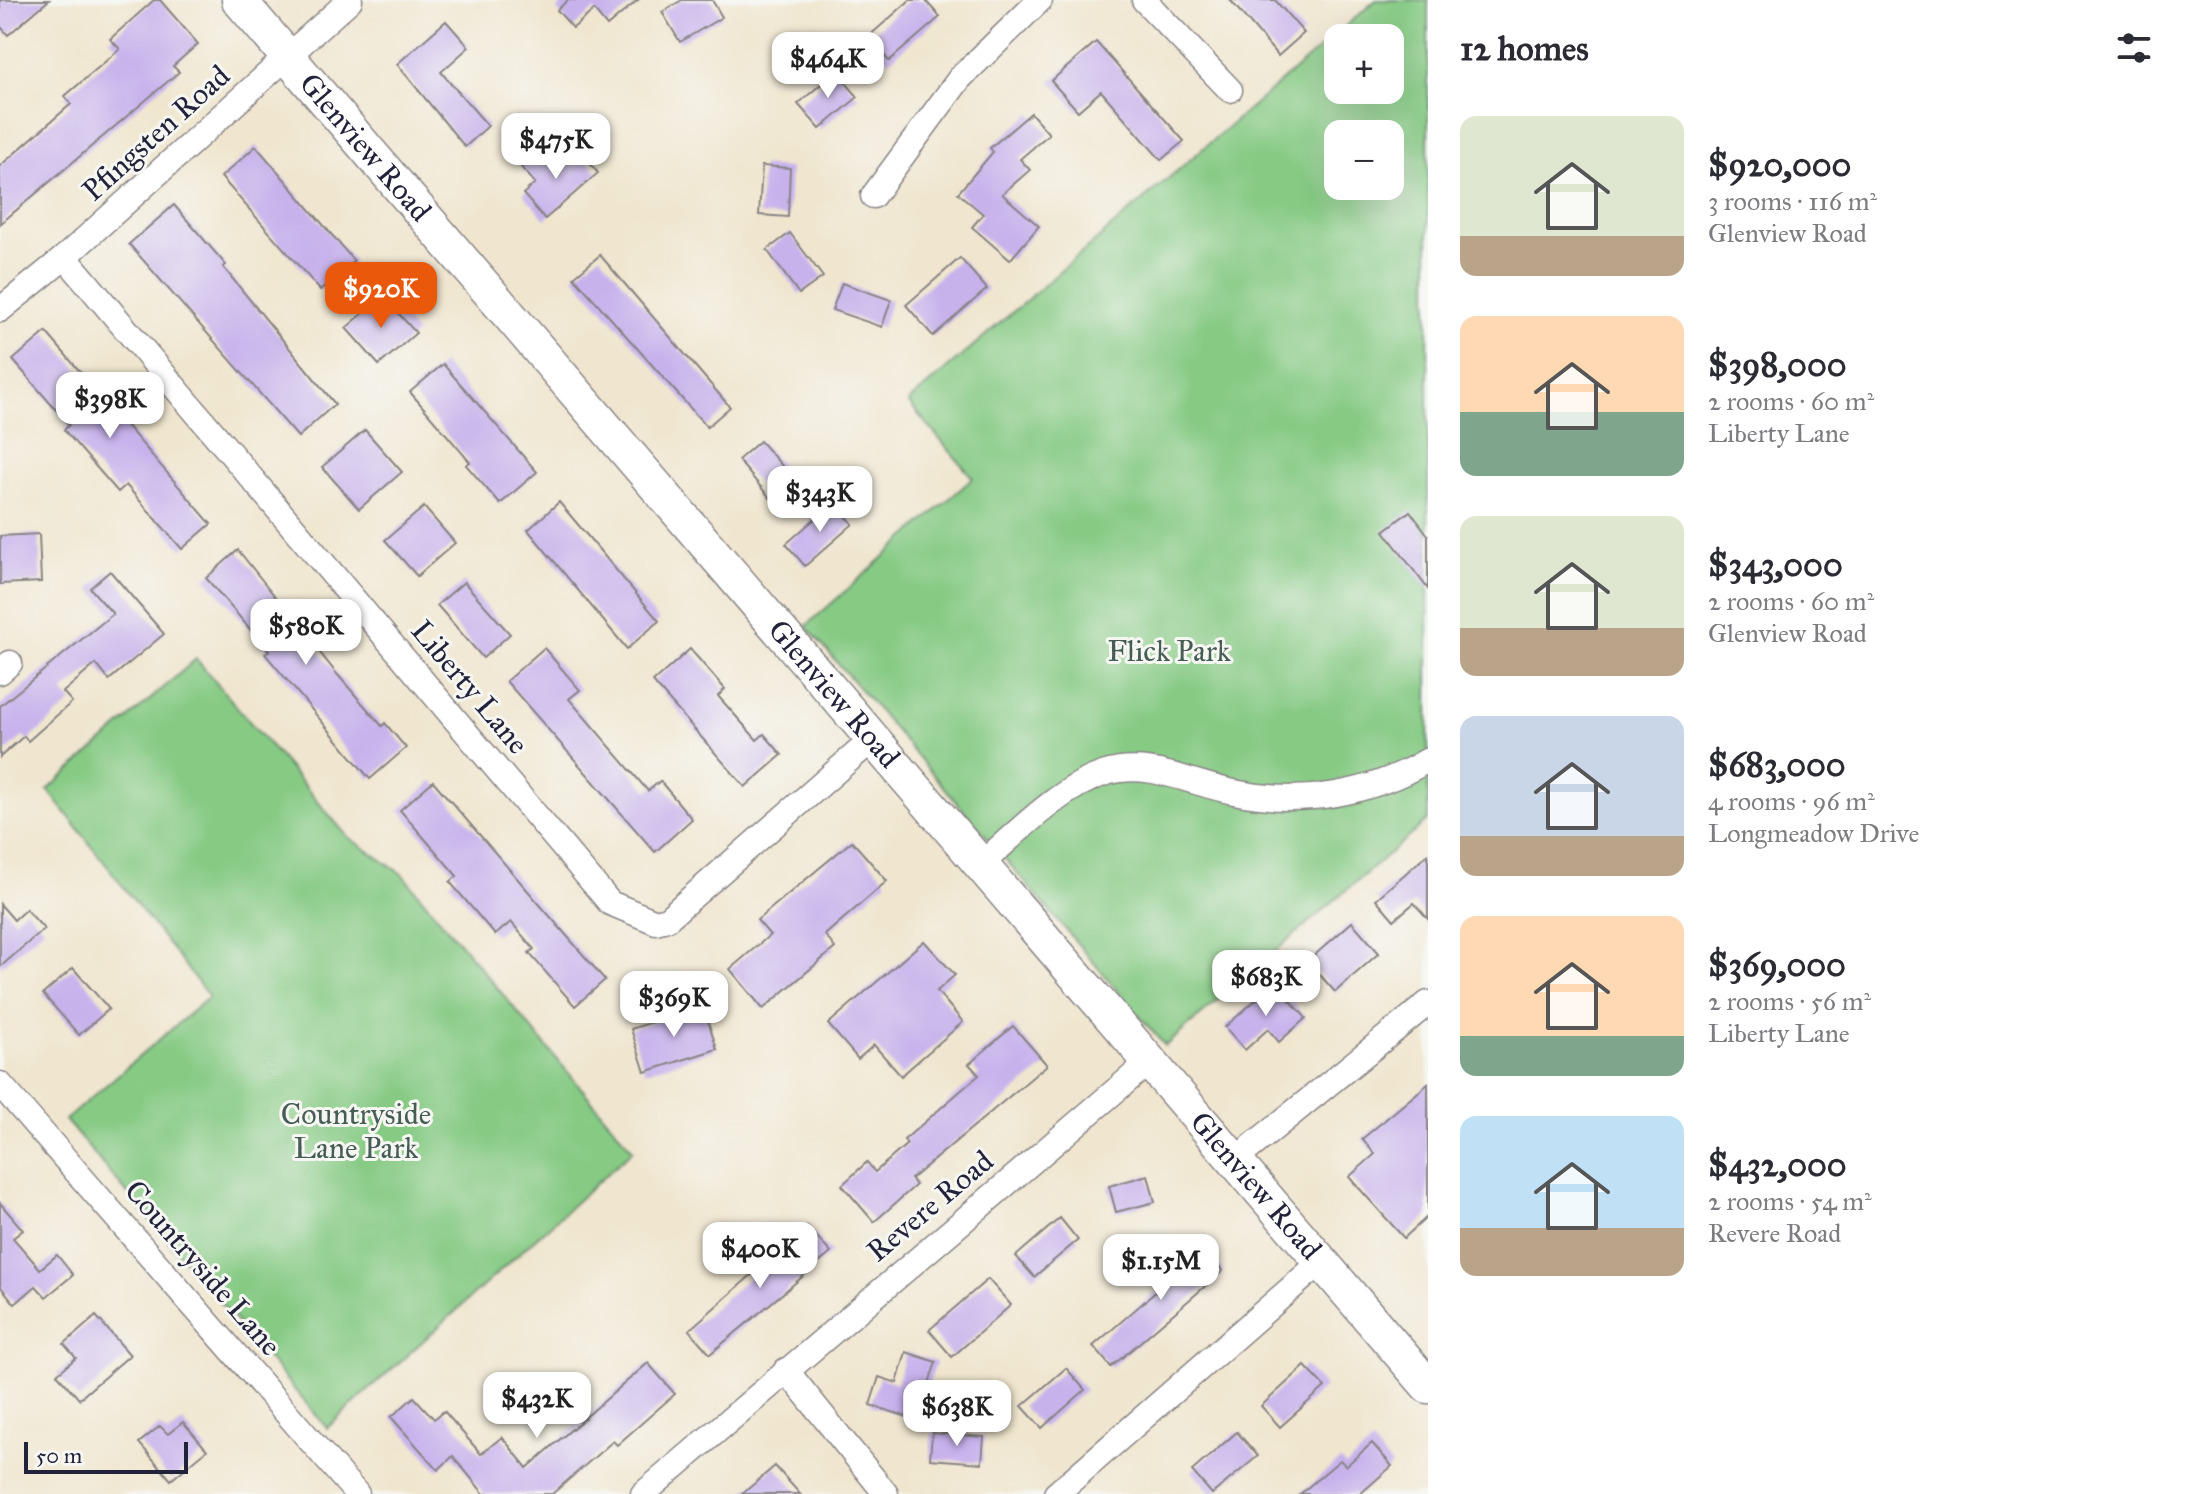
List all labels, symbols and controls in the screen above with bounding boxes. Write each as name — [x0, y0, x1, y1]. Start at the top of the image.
map controls — [1324, 24, 1404, 200]
button: + — [1324, 24, 1404, 104]
icon: filters — [2112, 26, 2156, 70]
text: 12 homes — [1460, 28, 1589, 69]
pin: $464K — [772, 32, 884, 100]
text: $464K — [790, 42, 866, 74]
street label: Pfingsten Road — [75, 58, 237, 208]
street label: Glenview Road — [292, 66, 439, 229]
pin: $475K — [500, 113, 612, 181]
button: − — [1324, 120, 1404, 200]
text: $475K — [519, 123, 593, 155]
text: $920,000 — [1708, 144, 1851, 185]
icon: home — [1524, 148, 1620, 244]
text: 3 rooms · 116 m² — [1708, 185, 1877, 217]
text: Glenview Road — [1708, 217, 1867, 249]
pin: $920K — [325, 262, 437, 330]
text: $920K — [343, 272, 419, 304]
text: $398,000 — [1708, 344, 1847, 385]
icon: home — [1524, 348, 1620, 444]
pin: $398K — [54, 372, 166, 440]
text: $398K — [74, 382, 146, 414]
text: 2 rooms · 60 m² — [1708, 385, 1874, 417]
text: Liberty Lane — [1708, 417, 1850, 449]
pin: $343K — [764, 466, 876, 534]
text: $343K — [785, 476, 855, 508]
text: $343,000 — [1708, 544, 1843, 585]
icon: home — [1524, 548, 1620, 644]
text: 2 rooms · 60 m² — [1708, 585, 1874, 617]
pin: $580K — [250, 599, 362, 667]
text: $580K — [268, 609, 344, 641]
street label: Glenview Road — [761, 612, 908, 775]
street label: Liberty Lane — [404, 613, 536, 761]
text: Glenview Road — [1708, 617, 1867, 649]
park label: Flick Park — [1107, 633, 1231, 669]
text: $683,000 — [1708, 744, 1846, 785]
icon: home — [1524, 748, 1620, 844]
text: 4 rooms · 96 m² — [1708, 785, 1875, 817]
text: Longmeadow Drive — [1708, 817, 1919, 849]
text: $369,000 — [1708, 944, 1846, 985]
icon: home — [1524, 948, 1620, 1044]
pin: $683K — [1210, 950, 1322, 1018]
text: $683K — [1230, 960, 1302, 992]
pin: $369K — [618, 971, 730, 1039]
text: $369K — [638, 981, 710, 1013]
text: 2 rooms · 56 m² — [1708, 985, 1871, 1017]
text: Liberty Lane — [1708, 1017, 1850, 1049]
park label: Countryside Lane Park — [281, 1096, 431, 1166]
street label: Glenview Road — [1183, 1104, 1329, 1267]
street label: Revere Road — [860, 1143, 1000, 1269]
text: $432,000 — [1708, 1144, 1847, 1185]
icon: home — [1524, 1148, 1620, 1244]
street label: Countryside Lane — [117, 1173, 289, 1363]
text: 2 rooms · 54 m² — [1708, 1185, 1872, 1217]
text: Revere Road — [1708, 1217, 1841, 1249]
pin: $400K — [704, 1222, 816, 1290]
text: $400K — [721, 1232, 799, 1264]
pin: $1.15M — [1096, 1234, 1226, 1302]
text: $1.15M — [1121, 1244, 1201, 1276]
pin: $432K — [481, 1372, 593, 1440]
pin: $638K — [901, 1380, 1013, 1448]
text: $432K — [501, 1382, 573, 1414]
text: $638K — [921, 1390, 993, 1422]
scale bar — [24, 1438, 188, 1474]
text: 50 m — [36, 1442, 82, 1469]

